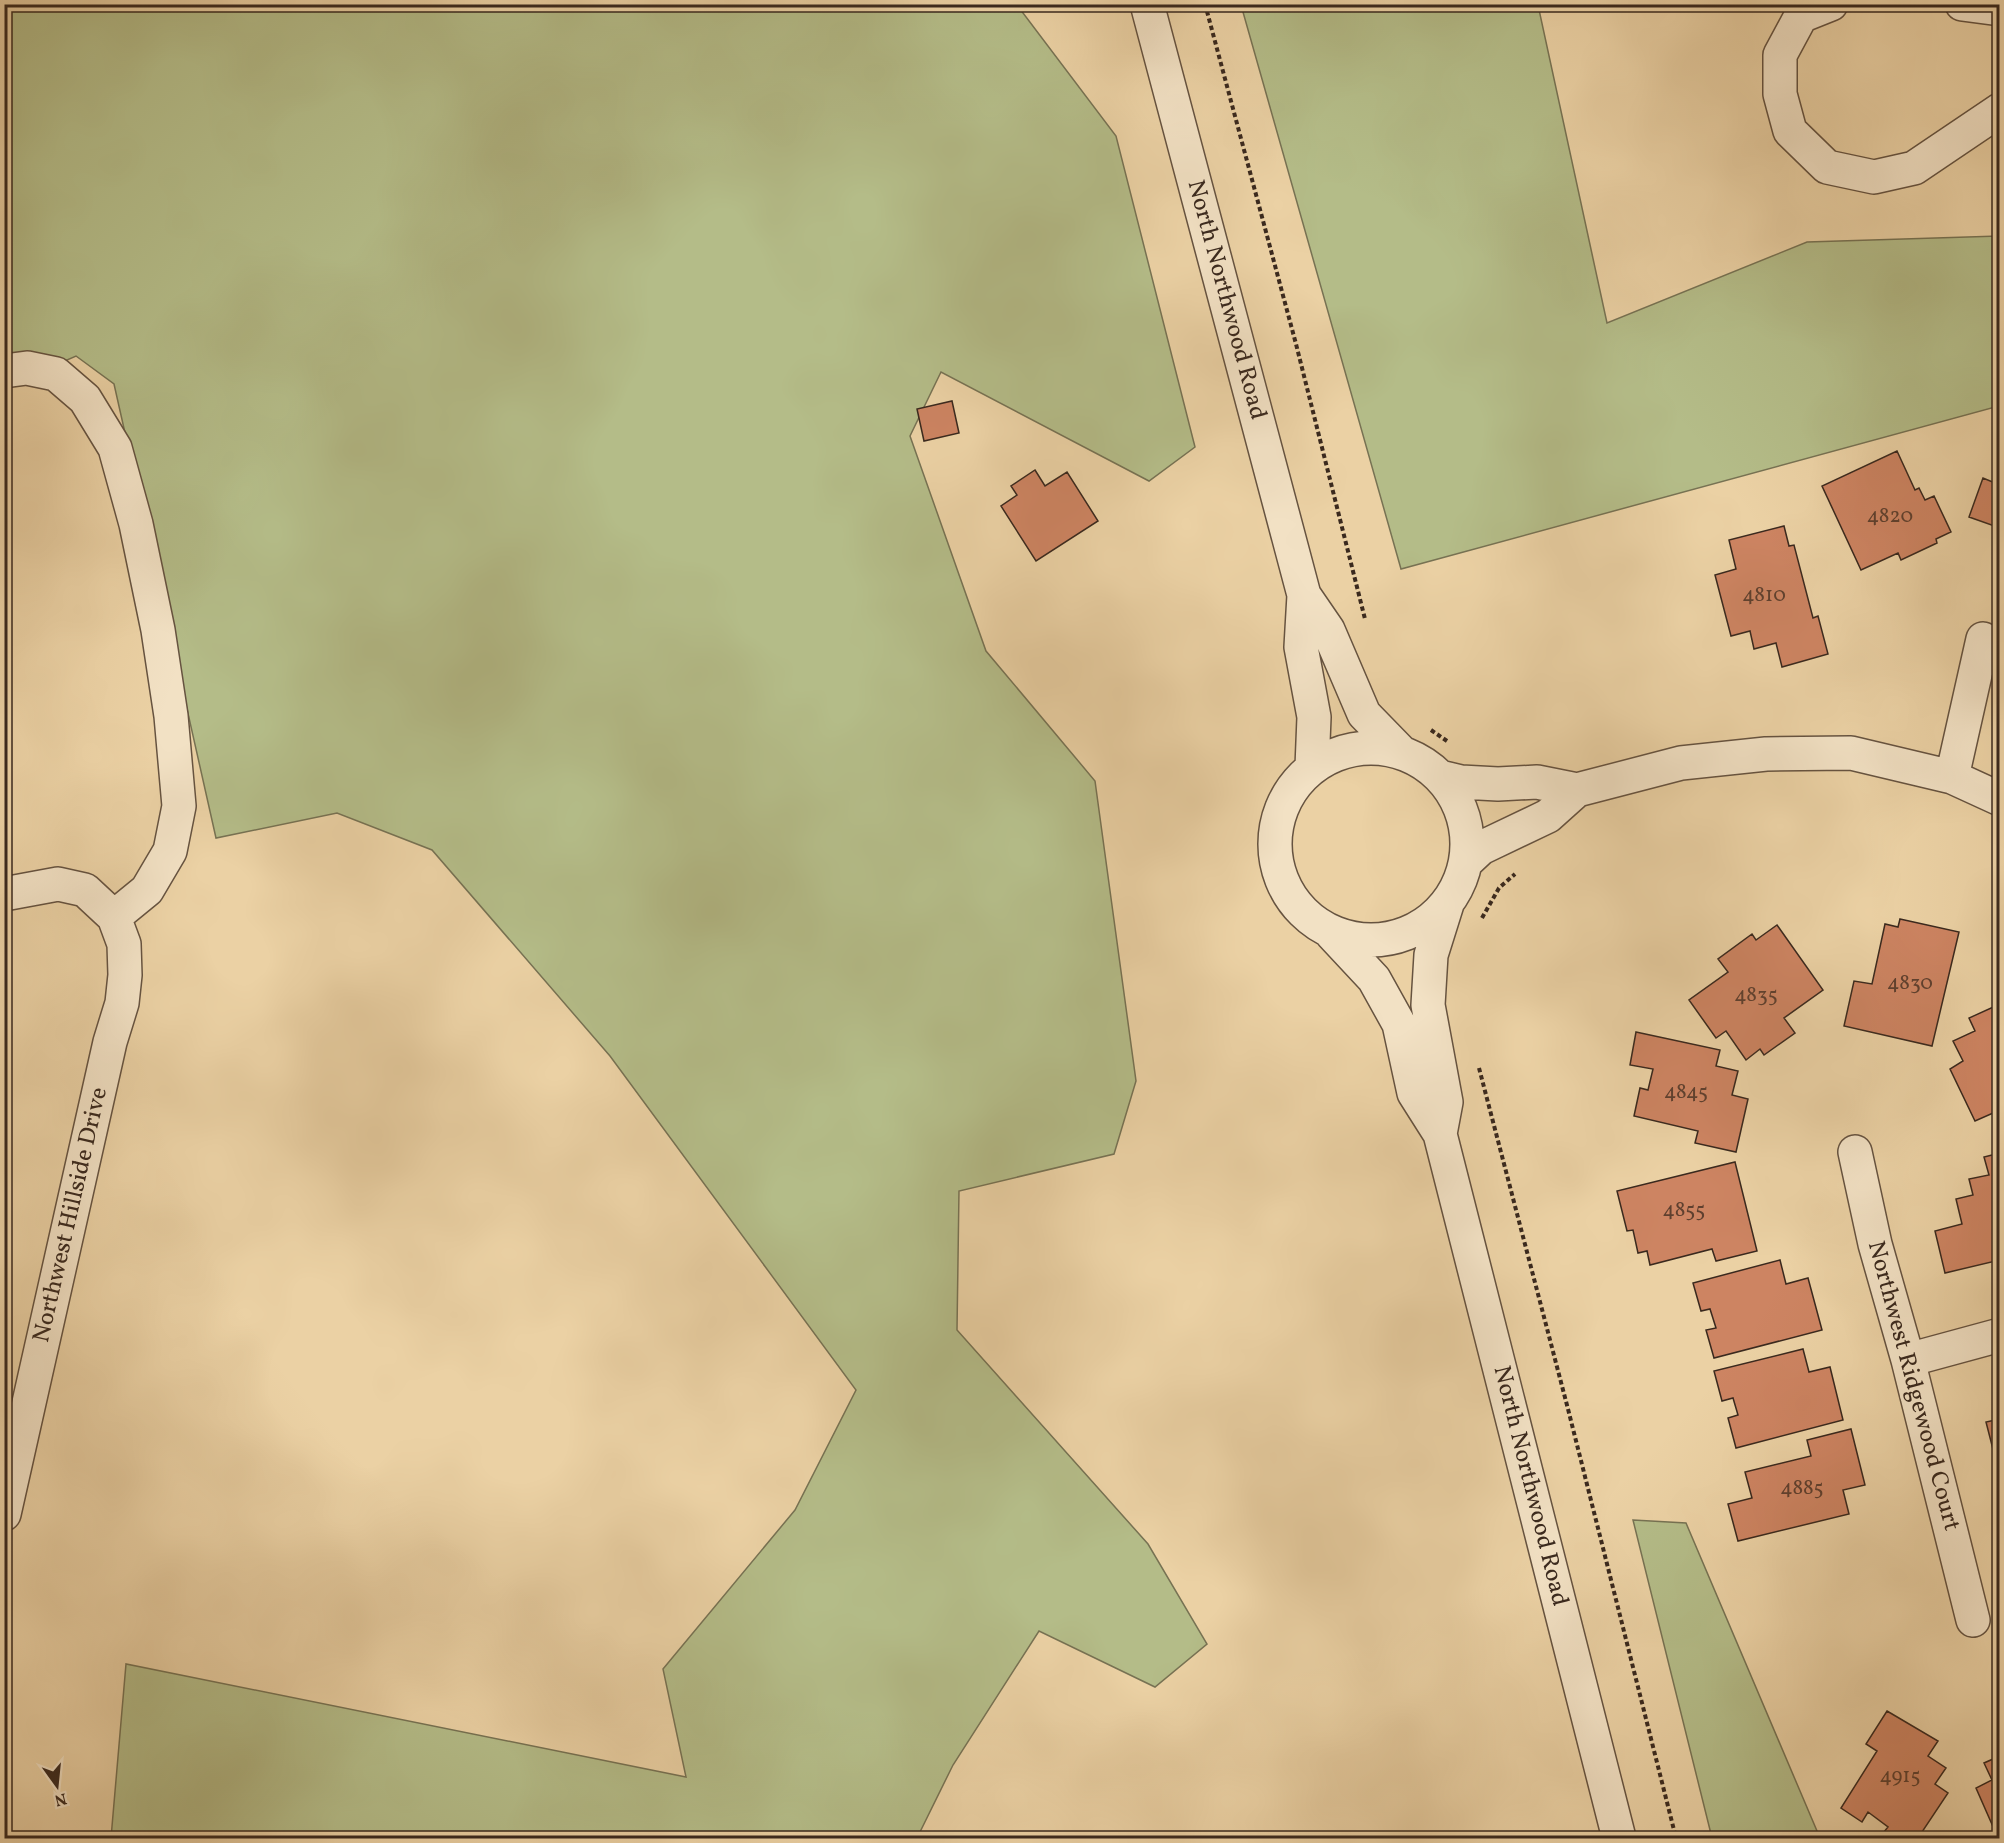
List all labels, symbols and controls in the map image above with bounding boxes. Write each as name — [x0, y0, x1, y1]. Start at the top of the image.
street label: North Northwood Road — [1178, 176, 1274, 424]
house number: 4820 — [1867, 502, 1913, 531]
house number: 4810 — [1742, 581, 1786, 610]
house number: 4830 — [1887, 969, 1933, 998]
house number: 4835 — [1734, 981, 1778, 1010]
house number: 4845 — [1664, 1078, 1708, 1107]
street label: Northwest Hillside Drive — [25, 1084, 117, 1346]
house number: 4855 — [1663, 1196, 1705, 1225]
street label: Northwest Ridgewood Court — [1858, 1237, 1968, 1535]
street label: North Northwood Road — [1484, 1362, 1576, 1610]
house number: 4885 — [1780, 1474, 1824, 1503]
north arrow — [27, 1756, 87, 1816]
house number: 4915 — [1879, 1762, 1921, 1791]
text: N — [52, 1786, 69, 1811]

